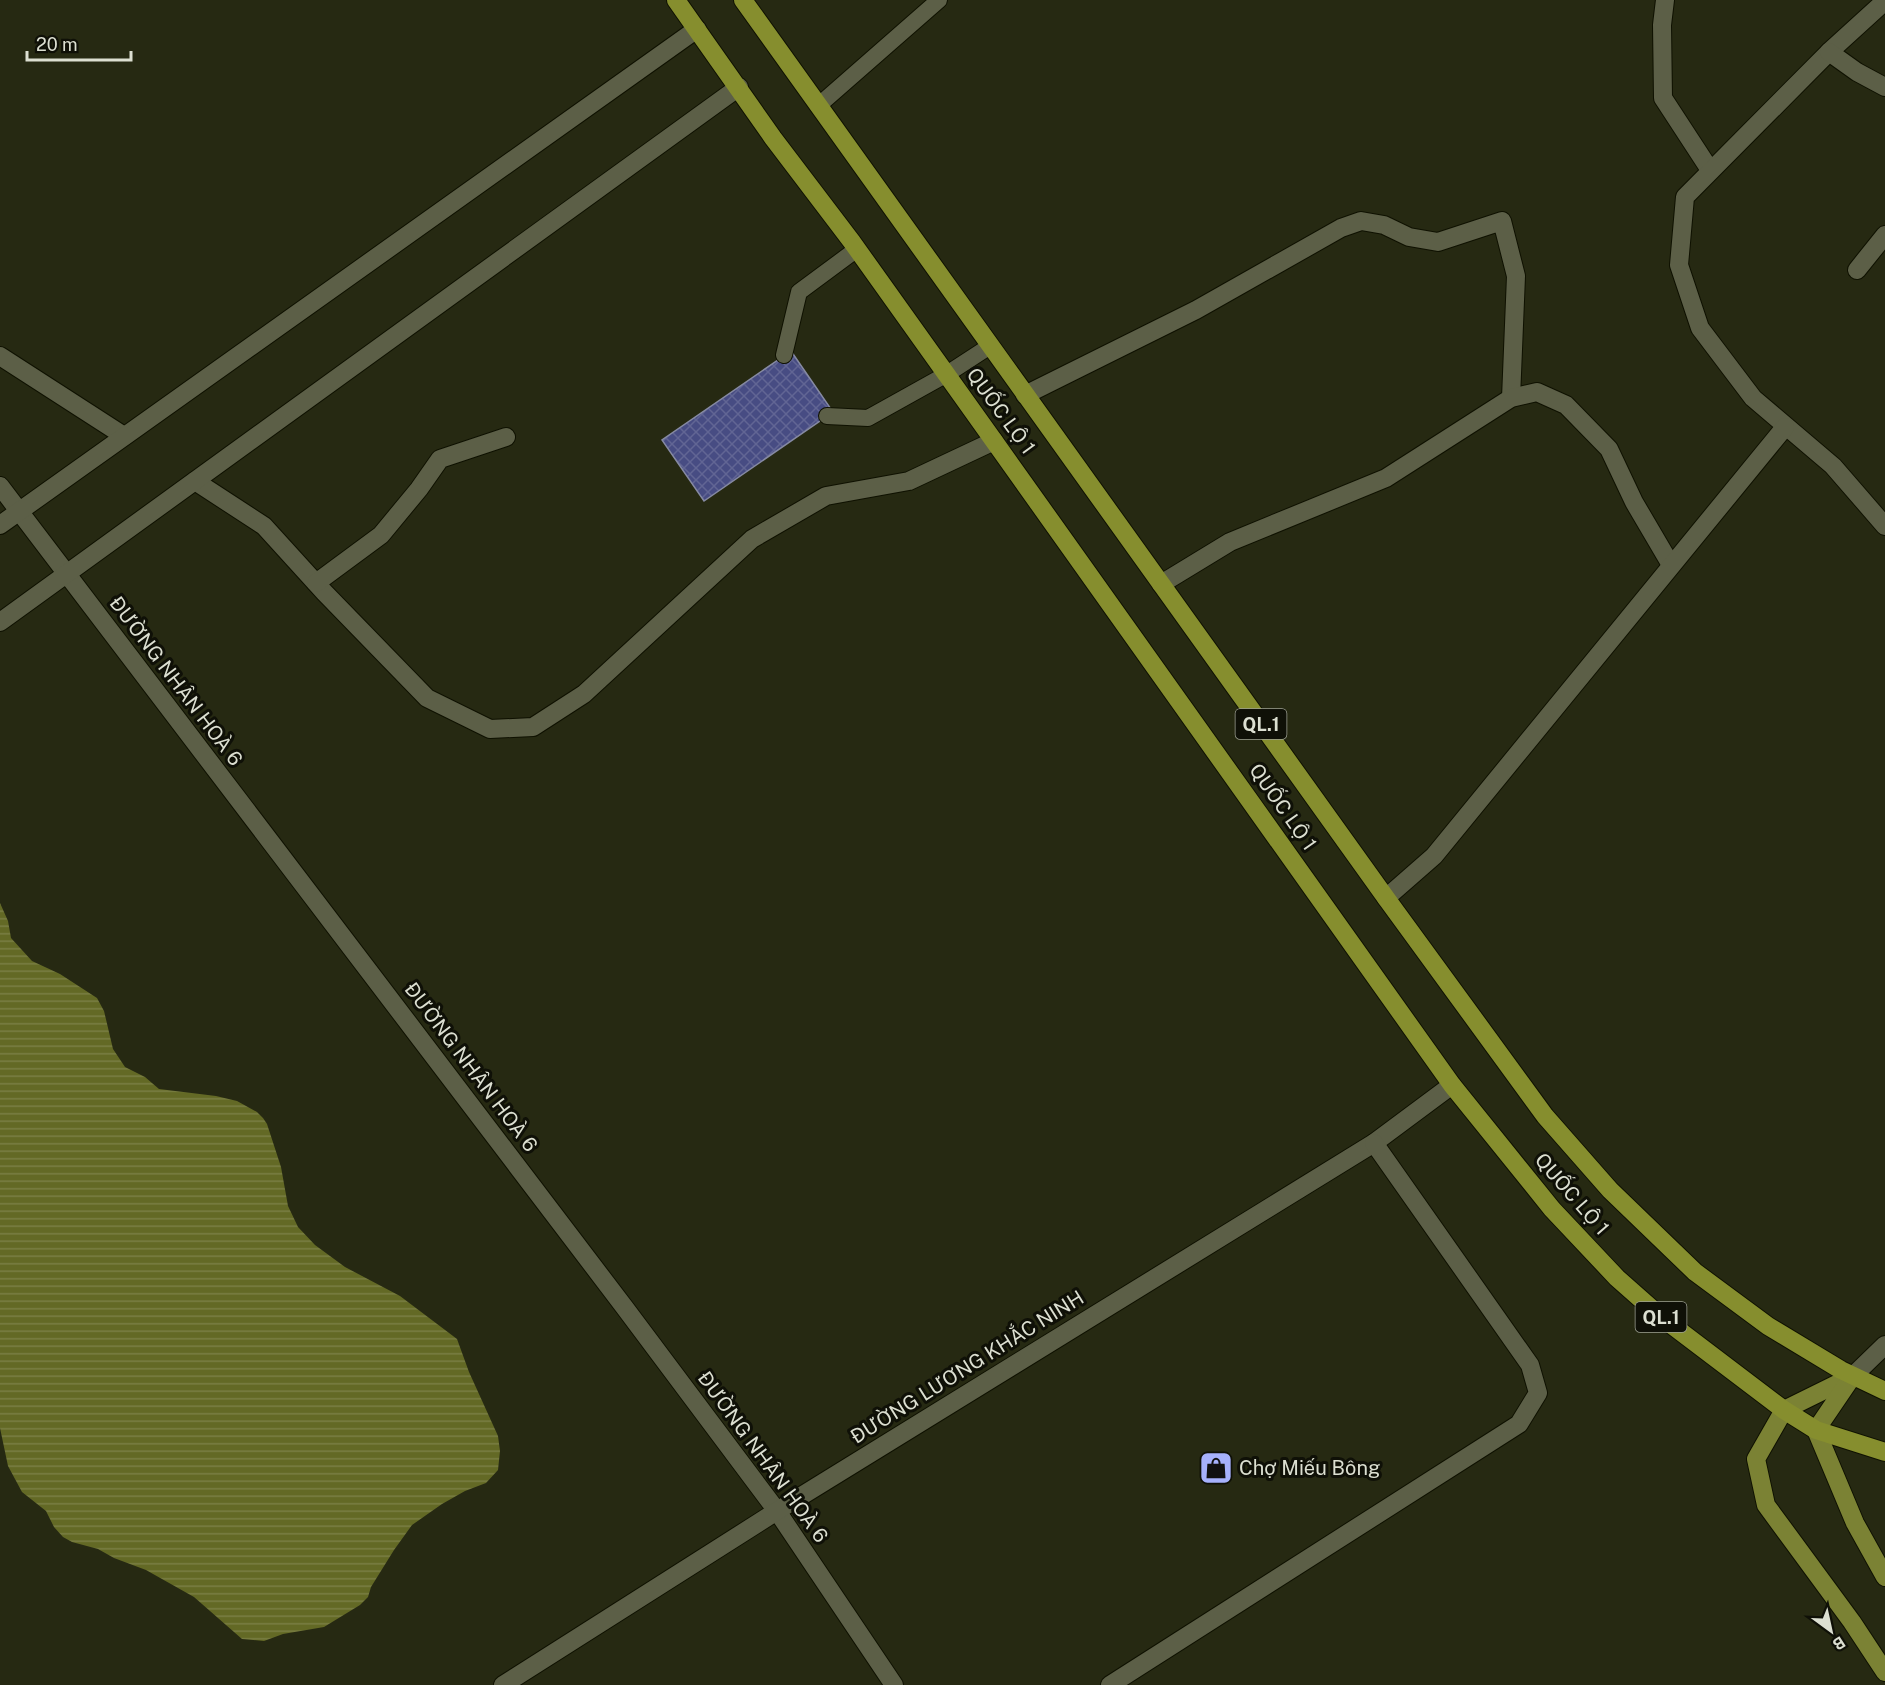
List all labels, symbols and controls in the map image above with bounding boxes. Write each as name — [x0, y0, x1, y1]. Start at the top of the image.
scale bar — [27, 24, 130, 62]
text: 20 m — [36, 34, 78, 55]
street label: QUỐC LỘ 1 — [962, 361, 1043, 459]
street label: ĐƯỜNG NHÂN HOÀ 6 — [104, 591, 248, 770]
road number: QL.1 — [1236, 709, 1286, 739]
street label: QUỐC LỘ 1 — [1244, 757, 1324, 855]
street label: ĐƯỜNG NHÂN HOÀ 6 — [399, 977, 543, 1156]
street label: QUỐC LỘ 1 — [1530, 1146, 1616, 1240]
street label: ĐƯỜNG LƯƠNG KHẮC NINH — [844, 1283, 1088, 1449]
road number: QL.1 — [1636, 1302, 1686, 1332]
street label: ĐƯỜNG NHÂN HOÀ 6 — [693, 1366, 834, 1547]
shop icon: Chợ Miếu Bông — [1198, 1450, 1234, 1486]
place label: Chợ Miếu Bông — [1239, 1456, 1380, 1480]
north arrow — [1801, 1601, 1861, 1661]
text: B — [1829, 1632, 1849, 1654]

